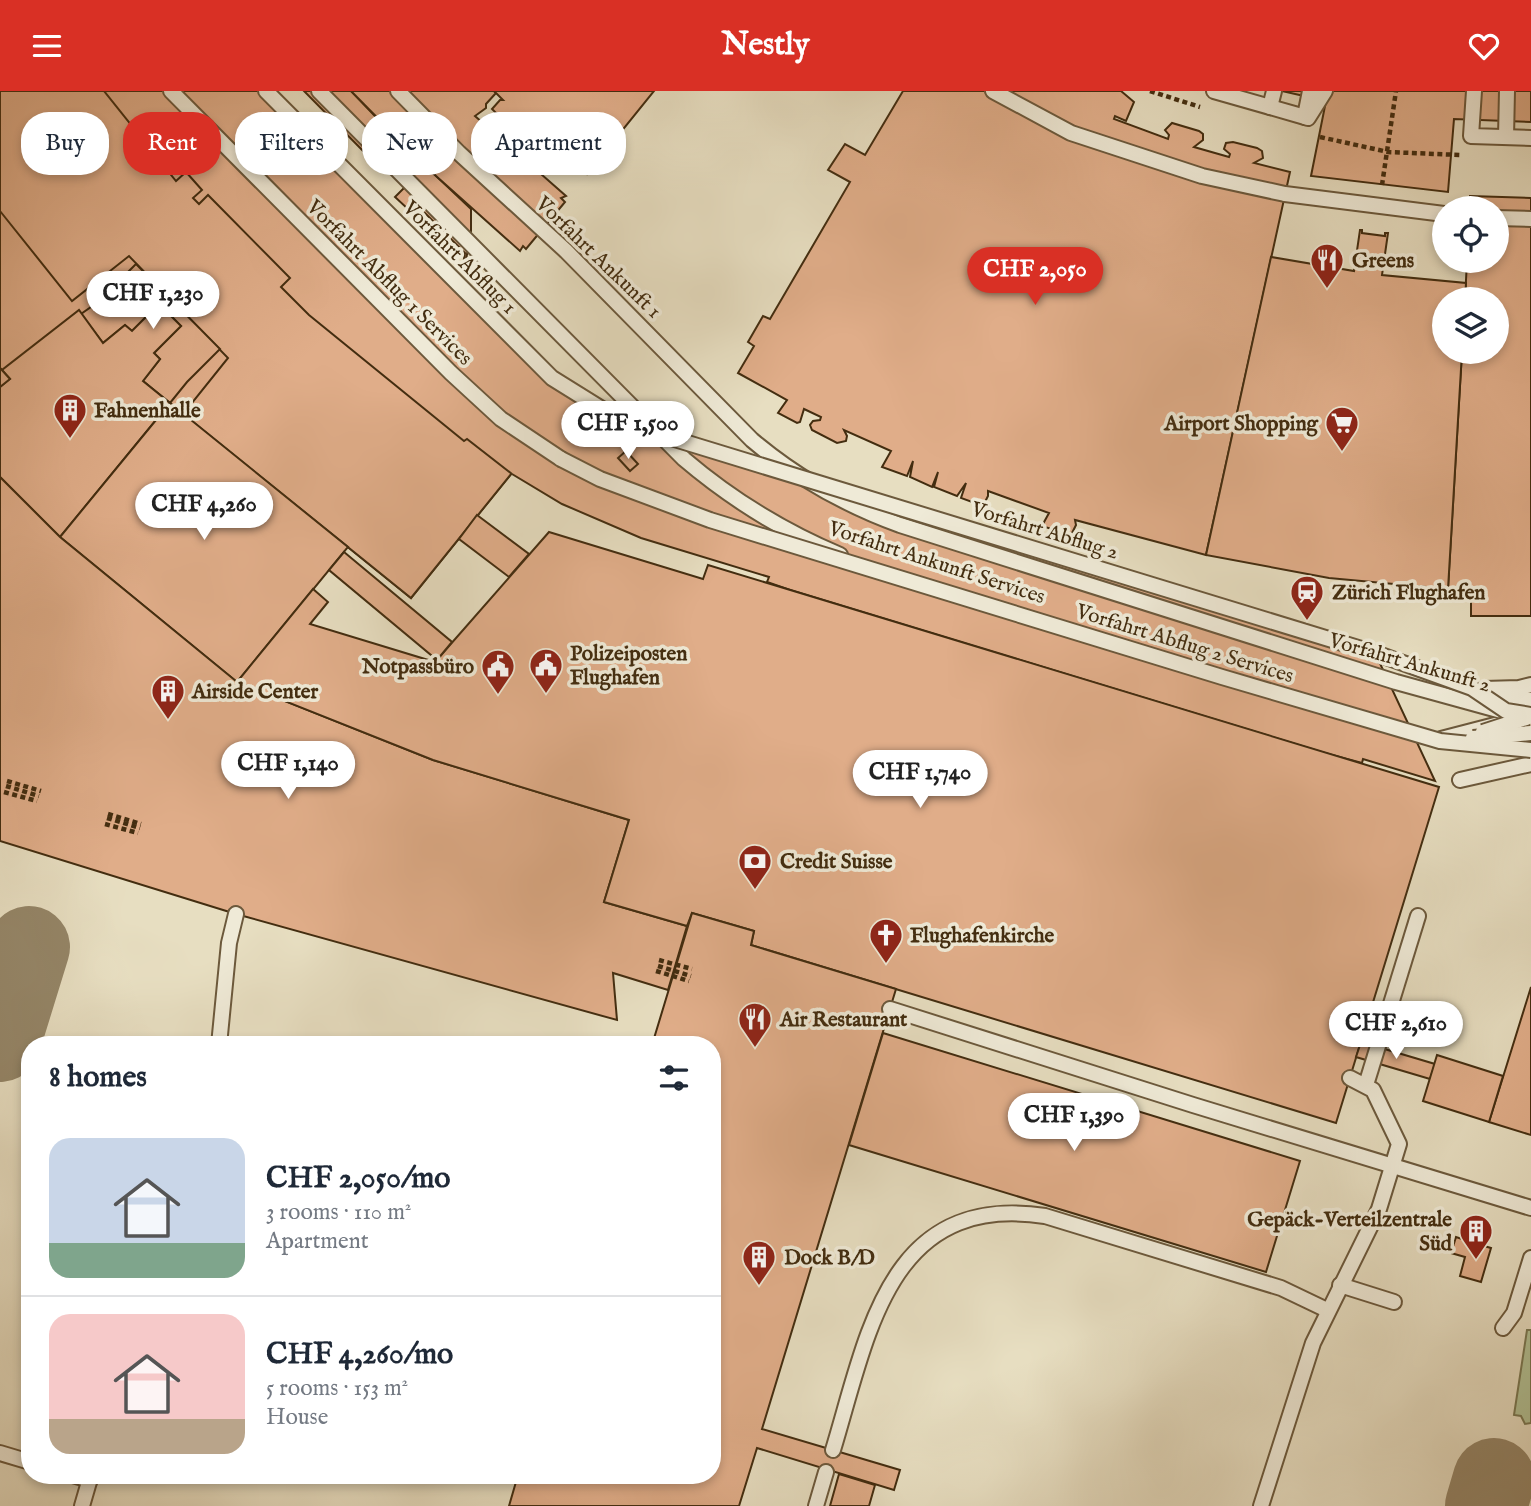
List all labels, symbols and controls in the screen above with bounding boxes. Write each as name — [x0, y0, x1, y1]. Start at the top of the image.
text: Nestly — [722, 25, 809, 66]
icon: menu — [28, 27, 66, 65]
icon: heart — [1465, 27, 1503, 65]
chip: Buy — [21, 112, 109, 175]
chip: Rent — [123, 112, 221, 175]
chip: Filters — [235, 112, 348, 175]
chip: New — [362, 112, 457, 175]
chip: Apartment — [471, 112, 626, 175]
street label: Vorfahrt Ankunft 1 — [529, 190, 667, 325]
street label: Vorfahrt Abflug 1 Services — [299, 194, 478, 372]
street label: Vorfahrt Abflug 1 — [396, 195, 522, 321]
map controls — [1432, 196, 1509, 364]
button: locate — [1432, 196, 1509, 273]
restaurant icon: Greens — [1308, 241, 1346, 290]
pin: CHF 2,050 — [955, 247, 1115, 307]
place label: Greens — [1352, 248, 1414, 275]
text: CHF 2,050 — [983, 255, 1087, 284]
pin: CHF 1,230 — [73, 271, 233, 331]
text: CHF 1,230 — [102, 279, 204, 308]
button: layers — [1432, 287, 1509, 364]
building icon: Fahnenhalle — [51, 391, 89, 440]
place label: Fahnenhalle — [94, 398, 201, 425]
pin: CHF 1,500 — [548, 401, 708, 461]
supermarket icon: Airport Shopping — [1323, 404, 1361, 453]
text: CHF 1,500 — [577, 409, 679, 438]
place label: Airport Shopping — [1163, 411, 1319, 438]
pin: CHF 4,260 — [124, 483, 284, 542]
text: CHF 4,260 — [151, 490, 257, 519]
street label: Vorfahrt Abflug 2 — [967, 496, 1122, 567]
street label: Vorfahrt Ankunft Services — [824, 515, 1048, 611]
station icon: Zürich Flughafen — [1288, 573, 1326, 622]
place label: Zürich Flughafen — [1332, 580, 1486, 607]
street label: Vorfahrt Abflug 2 Services — [1072, 598, 1297, 690]
street label: Vorfahrt Ankunft 2 — [1325, 627, 1494, 699]
place label: Polizeiposten Flughafen — [570, 641, 687, 692]
public building icon: Polizeiposten Flughafen — [527, 646, 565, 695]
public building icon: Notpassbüro — [479, 647, 517, 696]
place label: Notpassbüro — [361, 654, 475, 681]
building icon: Airside Center — [149, 672, 187, 721]
place label: Airside Center — [191, 679, 318, 706]
pin: CHF 1,140 — [208, 741, 368, 801]
text: CHF 1,140 — [237, 749, 339, 778]
pin: CHF 1,740 — [840, 751, 1000, 810]
text: CHF 1,740 — [869, 758, 971, 787]
bank icon: Credit Suisse — [736, 842, 774, 891]
place label: Credit Suisse — [780, 849, 893, 876]
church icon: Flughafenkirche — [867, 916, 905, 965]
place label: Flughafenkirche — [910, 923, 1055, 950]
restaurant icon: Air Restaurant — [736, 1000, 774, 1049]
pin: CHF 2,610 — [1316, 1002, 1476, 1061]
place label: Air Restaurant — [779, 1007, 908, 1034]
text: CHF 2,610 — [1345, 1009, 1447, 1038]
text: 8 homes — [49, 1059, 147, 1097]
icon: filters — [655, 1059, 693, 1097]
pin: CHF 1,390 — [994, 1093, 1154, 1153]
text: CHF 1,390 — [1024, 1101, 1124, 1130]
text: CHF 2,050/mo — [266, 1160, 451, 1198]
icon: home — [105, 1166, 189, 1250]
text: 3 rooms · 110 m² — [266, 1198, 411, 1227]
place label: Gepäck-Verteilzentrale Süd — [1247, 1207, 1453, 1258]
building icon: Gepäck-Verteilzentrale Süd — [1457, 1212, 1495, 1261]
text: Apartment — [266, 1227, 369, 1256]
building icon: Dock B/D — [740, 1238, 778, 1287]
place label: Dock B/D — [784, 1245, 875, 1272]
text: CHF 4,260/mo — [266, 1336, 453, 1374]
icon: home — [105, 1342, 189, 1426]
text: 5 rooms · 153 m² — [266, 1374, 408, 1403]
text: House — [266, 1403, 328, 1432]

